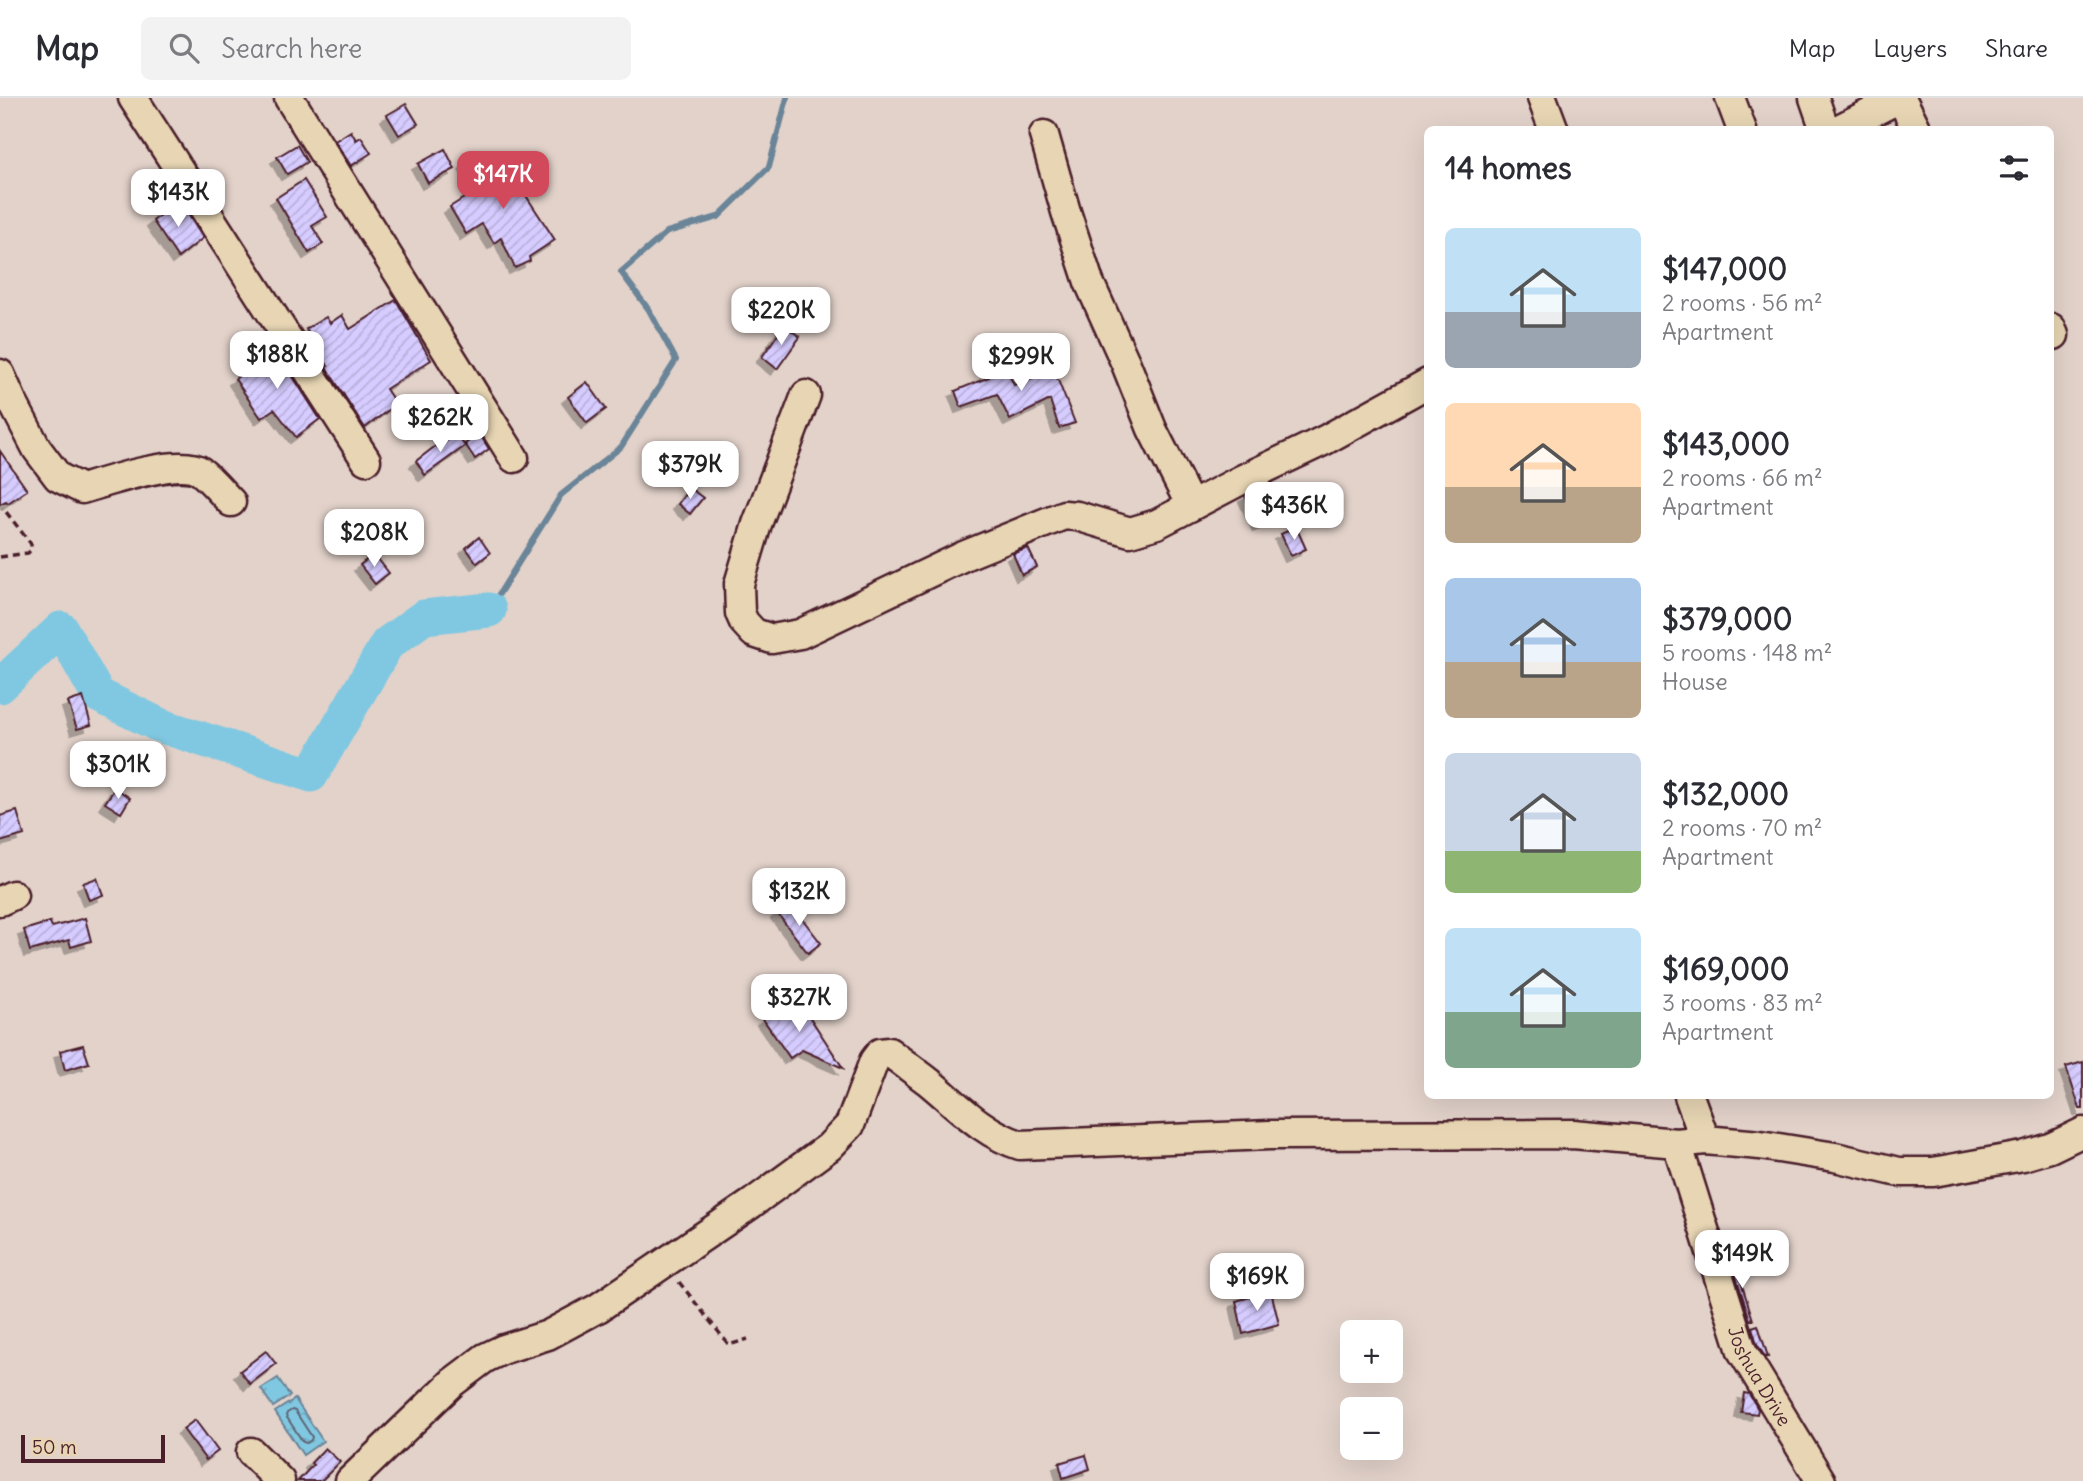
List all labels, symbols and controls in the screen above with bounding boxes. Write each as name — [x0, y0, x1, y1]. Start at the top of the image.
search box — [141, 17, 631, 80]
text: Map — [35, 27, 99, 69]
icon: search — [165, 29, 203, 67]
text: Search here — [221, 32, 362, 65]
text: Map — [1789, 33, 1835, 63]
text: Layers — [1873, 33, 1947, 63]
text: Share — [1985, 33, 2048, 63]
text: 14 homes — [1445, 149, 1572, 187]
icon: filters — [1995, 149, 2033, 187]
pin: $147K — [454, 152, 552, 211]
text: $147K — [473, 159, 533, 188]
pin: $143K — [129, 170, 227, 229]
text: $143K — [147, 177, 209, 206]
text: $147,000 — [1662, 250, 1787, 288]
icon: home — [1501, 256, 1585, 340]
pin: $220K — [732, 288, 830, 347]
text: 2 rooms · 56 m² — [1662, 288, 1823, 317]
text: $220K — [747, 295, 815, 324]
text: Apartment — [1662, 317, 1774, 346]
pin: $188K — [228, 331, 326, 391]
pin: $299K — [972, 334, 1070, 393]
text: $188K — [246, 339, 308, 368]
text: $299K — [988, 341, 1054, 370]
pin: $262K — [391, 394, 489, 454]
text: $262K — [407, 402, 473, 431]
text: $143,000 — [1662, 425, 1790, 463]
icon: home — [1501, 431, 1585, 515]
pin: $379K — [641, 442, 739, 501]
text: $379K — [658, 449, 722, 478]
text: 2 rooms · 66 m² — [1662, 463, 1823, 492]
pin: $436K — [1245, 482, 1343, 542]
text: $436K — [1261, 490, 1327, 519]
text: Apartment — [1662, 492, 1774, 521]
pin: $208K — [325, 510, 423, 569]
text: $208K — [340, 517, 408, 546]
text: $379,000 — [1662, 600, 1793, 638]
icon: home — [1501, 606, 1585, 690]
text: 5 rooms · 148 m² — [1662, 638, 1832, 667]
text: House — [1662, 667, 1728, 696]
pin: $301K — [69, 742, 167, 801]
text: $301K — [86, 749, 150, 778]
text: $132,000 — [1662, 775, 1789, 813]
icon: home — [1501, 781, 1585, 865]
text: 2 rooms · 70 m² — [1662, 813, 1822, 842]
text: Apartment — [1662, 842, 1774, 871]
pin: $132K — [750, 868, 848, 928]
text: $132K — [768, 876, 830, 905]
text: $169,000 — [1662, 950, 1789, 988]
icon: home — [1501, 956, 1585, 1040]
pin: $327K — [750, 974, 848, 1034]
text: $327K — [767, 982, 831, 1011]
text: 3 rooms · 83 m² — [1662, 988, 1823, 1017]
text: Apartment — [1662, 1017, 1774, 1046]
pin: $149K — [1693, 1230, 1791, 1290]
text: $149K — [1711, 1238, 1773, 1267]
pin: $169K — [1208, 1254, 1306, 1313]
text: $169K — [1226, 1261, 1288, 1290]
map controls — [1340, 1320, 1403, 1460]
button: + — [1340, 1320, 1403, 1383]
street label: Joshua Drive — [1723, 1323, 1797, 1430]
button: − — [1340, 1397, 1403, 1460]
scale bar — [21, 1432, 164, 1464]
text: 50 m — [32, 1435, 77, 1459]

